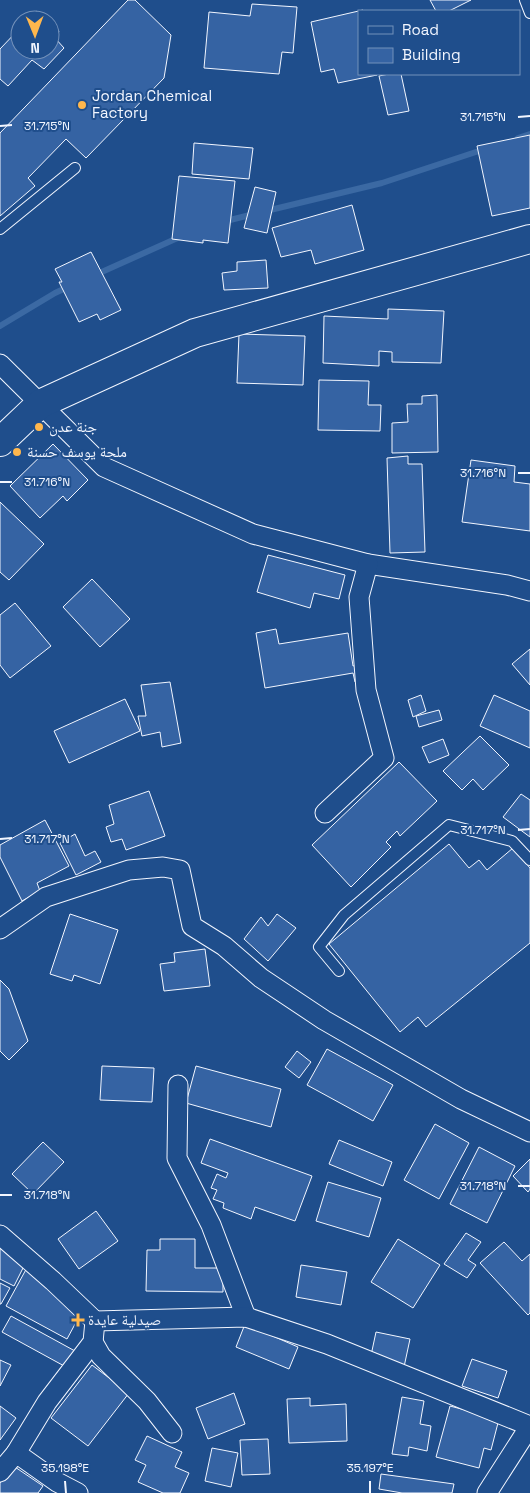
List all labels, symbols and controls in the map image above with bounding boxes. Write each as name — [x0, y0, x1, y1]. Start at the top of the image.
north arrow — [10, 10, 60, 60]
legend — [358, 10, 520, 75]
text: Road — [402, 20, 439, 39]
text: N — [30, 39, 40, 57]
text: Building — [402, 45, 461, 64]
place label: Jordan Chemical Factory — [92, 86, 212, 122]
marker: Jordan Chemical Factory — [76, 99, 88, 111]
text: 31.715°N — [460, 109, 506, 125]
text: 31.715°N — [24, 118, 70, 134]
place label: جنة عدن — [49, 417, 97, 437]
marker: جنة عدن — [33, 421, 45, 433]
place label: ملحة يوسف حسنة — [27, 442, 127, 461]
marker: ملحة يوسف حسنة — [11, 446, 23, 458]
text: 31.716°N — [460, 465, 506, 481]
text: 31.716°N — [24, 474, 70, 490]
text: 31.717°N — [460, 822, 506, 838]
text: 31.717°N — [24, 831, 70, 847]
text: 31.718°N — [460, 1178, 506, 1194]
text: 31.718°N — [24, 1187, 70, 1203]
place label: صيدلية عايدة — [88, 1310, 161, 1329]
marker: صيدلية عايدة — [72, 1314, 84, 1326]
text: 35.198°E — [41, 1460, 89, 1476]
text: 35.197°E — [346, 1460, 394, 1476]

